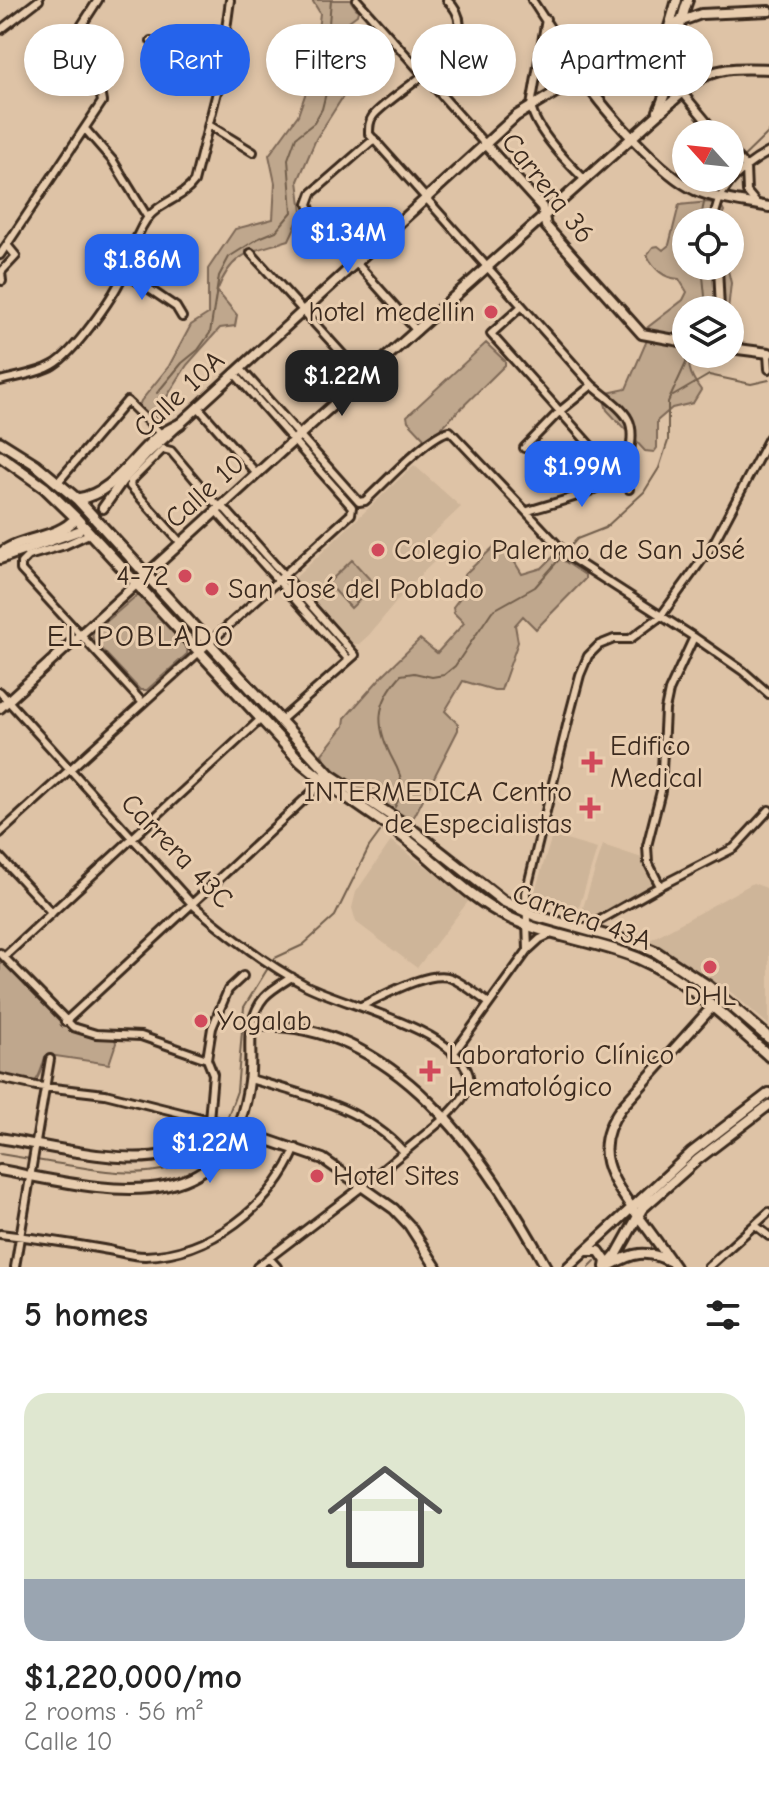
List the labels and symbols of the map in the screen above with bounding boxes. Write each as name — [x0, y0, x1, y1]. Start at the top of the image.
north arrow — [672, 120, 744, 192]
street label: Carrera 36 — [495, 126, 601, 250]
pin: $1.34M — [283, 207, 413, 275]
pin: $1.86M — [77, 234, 207, 302]
place label: hotel medellin — [309, 296, 475, 328]
marker: hotel medellin — [482, 303, 500, 321]
street label: Calle 10A — [127, 344, 231, 444]
pin: $1.22M — [277, 350, 407, 418]
pin: $1.99M — [517, 441, 647, 509]
street label: Calle 10 — [159, 447, 251, 535]
place label: Colegio Palermo de San José — [394, 534, 745, 566]
marker: Colegio Palermo de San José — [369, 541, 387, 559]
place label: 4-72 — [116, 560, 169, 592]
marker: 4-72 — [176, 567, 194, 585]
place label: San José del Poblado — [228, 573, 484, 605]
marker: San José del Poblado — [203, 580, 221, 598]
district label: EL POBLADO — [47, 619, 235, 654]
place label: Edifico Medical — [610, 730, 703, 794]
marker: Edifico Medical — [581, 751, 603, 773]
place label: INTERMEDICA Centro de Especialistas — [304, 776, 572, 840]
street label: Carrera 43C — [115, 787, 239, 915]
marker: INTERMEDICA Centro de Especialistas — [579, 797, 601, 819]
street label: Carrera 43A — [508, 877, 656, 957]
marker: DHL — [701, 958, 719, 976]
place label: DHL — [684, 980, 736, 1012]
place label: Yogalab — [217, 1005, 312, 1037]
marker: Yogalab — [192, 1012, 210, 1030]
place label: Laboratorio Clínico Hematológico — [448, 1039, 674, 1103]
marker: Laboratorio Clínico Hematológico — [419, 1060, 441, 1082]
pin: $1.22M — [145, 1117, 275, 1185]
place label: Hotel Sites — [333, 1160, 459, 1192]
marker: Hotel Sites — [308, 1167, 326, 1185]

